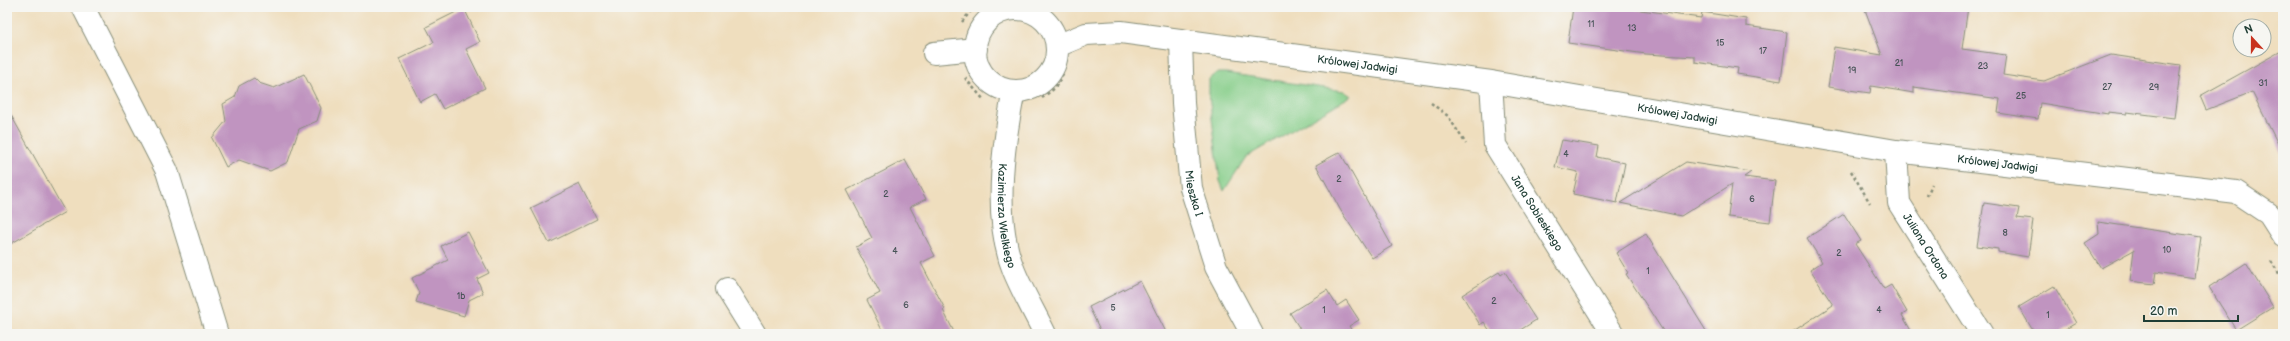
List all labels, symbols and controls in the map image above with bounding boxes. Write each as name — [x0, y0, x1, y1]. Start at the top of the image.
north arrow — [2232, 18, 2272, 58]
house number: 11 — [1588, 19, 1594, 30]
text: N — [2242, 22, 2255, 37]
house number: 13 — [1627, 23, 1637, 34]
house number: 15 — [1716, 38, 1724, 49]
house number: 17 — [1759, 46, 1768, 57]
street label: Królowej Jadwigi — [1316, 52, 1398, 76]
house number: 21 — [1895, 58, 1903, 69]
house number: 23 — [1978, 61, 1989, 72]
house number: 19 — [1848, 65, 1856, 76]
house number: 31 — [2258, 78, 2268, 89]
house number: 27 — [2102, 82, 2112, 93]
house number: 29 — [2149, 82, 2159, 93]
house number: 25 — [2016, 91, 2026, 102]
street label: Królowej Jadwigi — [1636, 101, 1719, 127]
house number: 4 — [1563, 149, 1569, 160]
street label: Królowej Jadwigi — [1957, 152, 2039, 175]
street label: Kazimierza Wielkiego — [995, 163, 1019, 270]
street label: Mieszka I — [1183, 169, 1206, 218]
street label: Jana Sobieskiego — [1509, 172, 1566, 253]
house number: 2 — [1336, 174, 1342, 185]
house number: 2 — [883, 189, 889, 200]
house number: 6 — [1749, 194, 1755, 205]
street label: Juliana Ordona — [1900, 211, 1952, 281]
house number: 8 — [2002, 228, 2008, 239]
house number: 10 — [2163, 245, 2171, 256]
house number: 4 — [892, 246, 898, 257]
house number: 2 — [1836, 248, 1842, 259]
house number: 1 — [1646, 266, 1650, 277]
house number: 1b — [457, 291, 465, 302]
house number: 2 — [1491, 296, 1497, 307]
scale bar — [2144, 297, 2238, 323]
house number: 6 — [903, 300, 909, 311]
house number: 5 — [1110, 303, 1116, 314]
text: 20 m — [2150, 304, 2177, 319]
house number: 1 — [1322, 305, 1326, 316]
house number: 4 — [1876, 305, 1882, 316]
house number: 1 — [2046, 310, 2050, 321]

